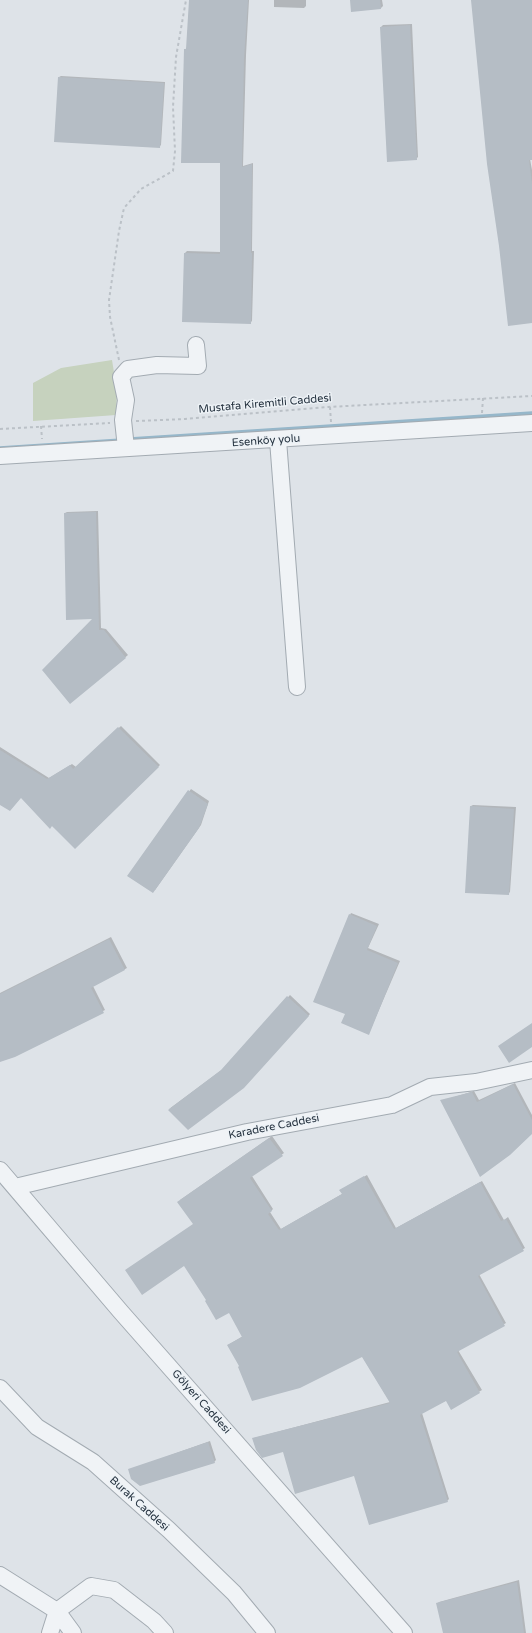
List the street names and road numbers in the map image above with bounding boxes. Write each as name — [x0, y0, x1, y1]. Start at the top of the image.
street label: Mustafa Kiremitli Caddesi — [198, 392, 332, 416]
street label: Esenköy yolu — [231, 432, 301, 450]
street label: Karadere Caddesi — [227, 1112, 321, 1142]
street label: Gölyeri Caddesi — [169, 1367, 233, 1437]
street label: Burak Caddesi — [107, 1474, 171, 1534]

